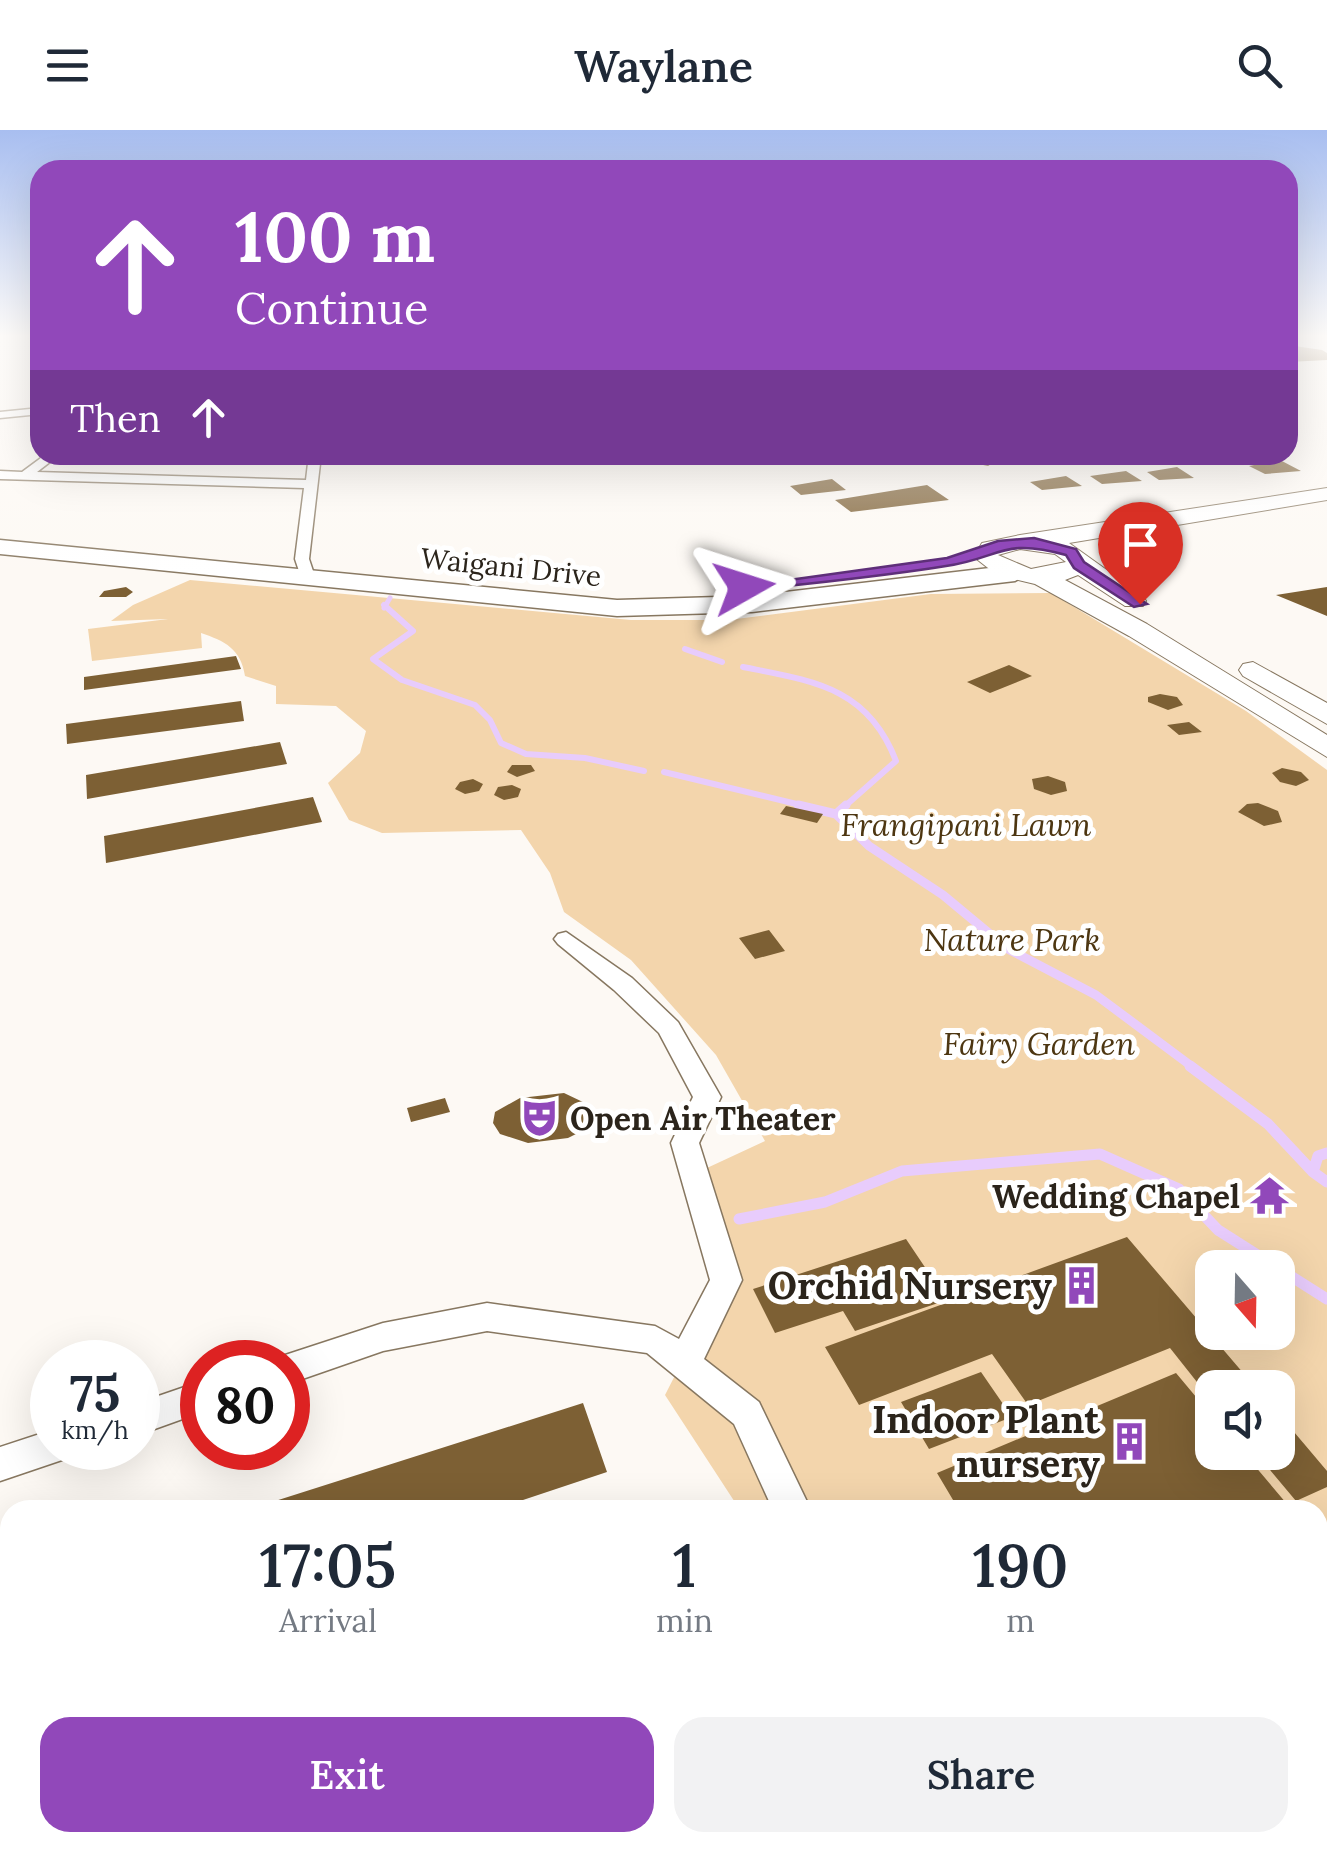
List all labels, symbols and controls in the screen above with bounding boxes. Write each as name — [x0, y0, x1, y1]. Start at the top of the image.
text: Waylane — [574, 37, 753, 94]
icon: menu — [40, 38, 95, 93]
icon: search — [1232, 38, 1287, 93]
text: 100 m — [235, 192, 435, 281]
icon: ahead — [70, 200, 200, 330]
text: Continue — [235, 279, 428, 336]
icon: ahead — [181, 390, 236, 445]
text: Then — [70, 394, 161, 442]
pin — [1098, 502, 1183, 605]
icon: arrive — [1113, 517, 1168, 572]
position arrow — [692, 535, 796, 639]
street label: Waigani Drive — [419, 540, 603, 594]
park label: Frangipani Lawn — [840, 804, 1092, 845]
park label: Nature Park — [923, 919, 1101, 960]
park label: Fairy Garden — [943, 1023, 1135, 1064]
theatre icon: Open Air Theater — [519, 1097, 561, 1139]
place label: Open Air Theater — [570, 1098, 836, 1139]
temple icon: Wedding Chapel — [1249, 1175, 1291, 1217]
place label: Wedding Chapel — [992, 1176, 1240, 1217]
north arrow — [1195, 1250, 1295, 1350]
map controls — [1195, 1250, 1295, 1470]
place label: Orchid Nursery — [768, 1261, 1052, 1310]
building icon: Orchid Nursery — [1061, 1264, 1103, 1306]
speed limit sign: 80 — [180, 1340, 310, 1470]
text: 75 — [70, 1361, 120, 1425]
button: sound — [1195, 1370, 1295, 1470]
place label: Indoor Plant nursery — [872, 1395, 1101, 1488]
text: km/h — [61, 1414, 129, 1446]
building icon: Indoor Plant nursery — [1109, 1420, 1151, 1462]
text: 17:05 — [260, 1527, 396, 1603]
text: 1 — [673, 1527, 696, 1603]
text: 190 — [972, 1527, 1068, 1603]
text: Arrival — [279, 1600, 377, 1641]
text: min — [656, 1600, 713, 1641]
text: m — [1006, 1600, 1035, 1641]
button: Exit — [40, 1717, 654, 1832]
button: Share — [674, 1717, 1288, 1832]

